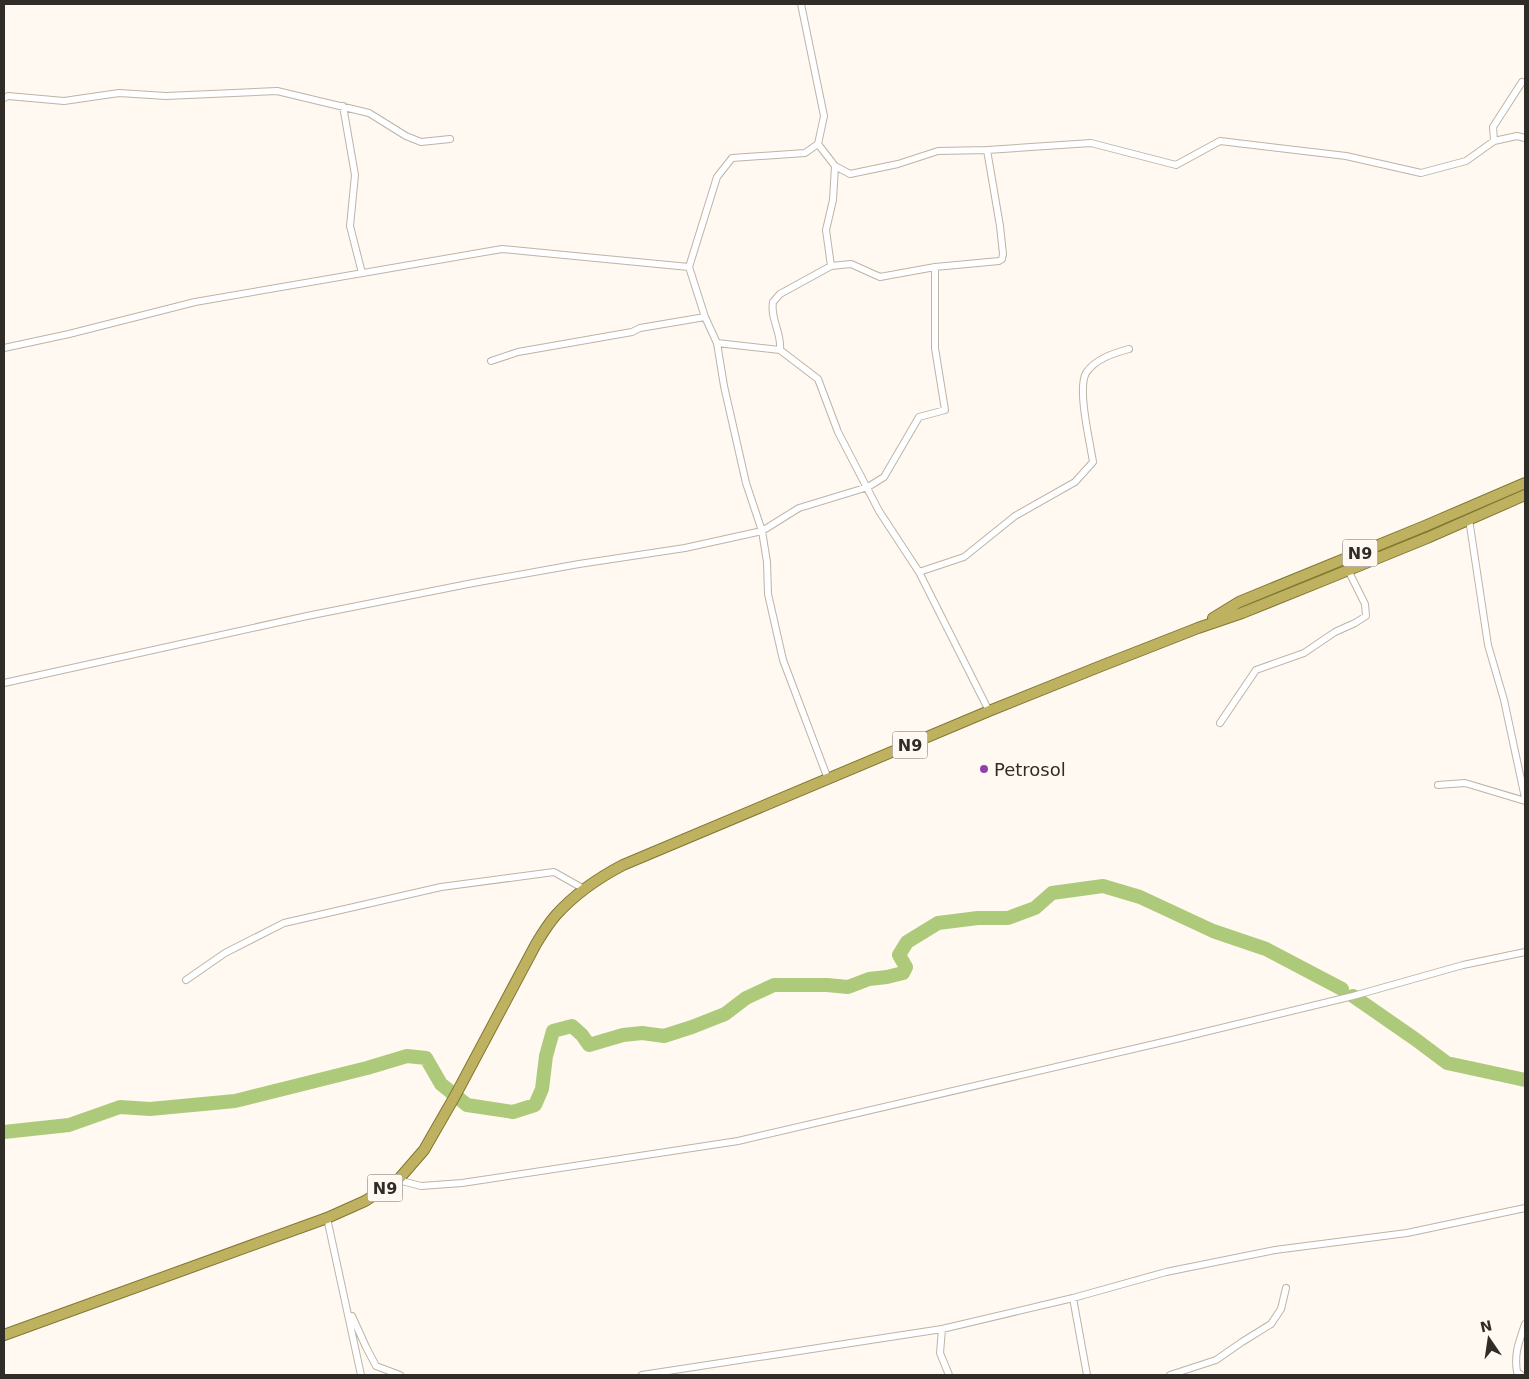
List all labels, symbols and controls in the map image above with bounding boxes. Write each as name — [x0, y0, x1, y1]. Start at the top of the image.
road number: N9 — [1342, 540, 1378, 566]
road number: N9 — [892, 732, 928, 758]
place label: Petrosol — [994, 759, 1066, 780]
marker: Petrosol — [978, 763, 990, 775]
road number: N9 — [368, 1174, 402, 1202]
north arrow — [1464, 1314, 1514, 1364]
text: N — [1479, 1317, 1494, 1335]

